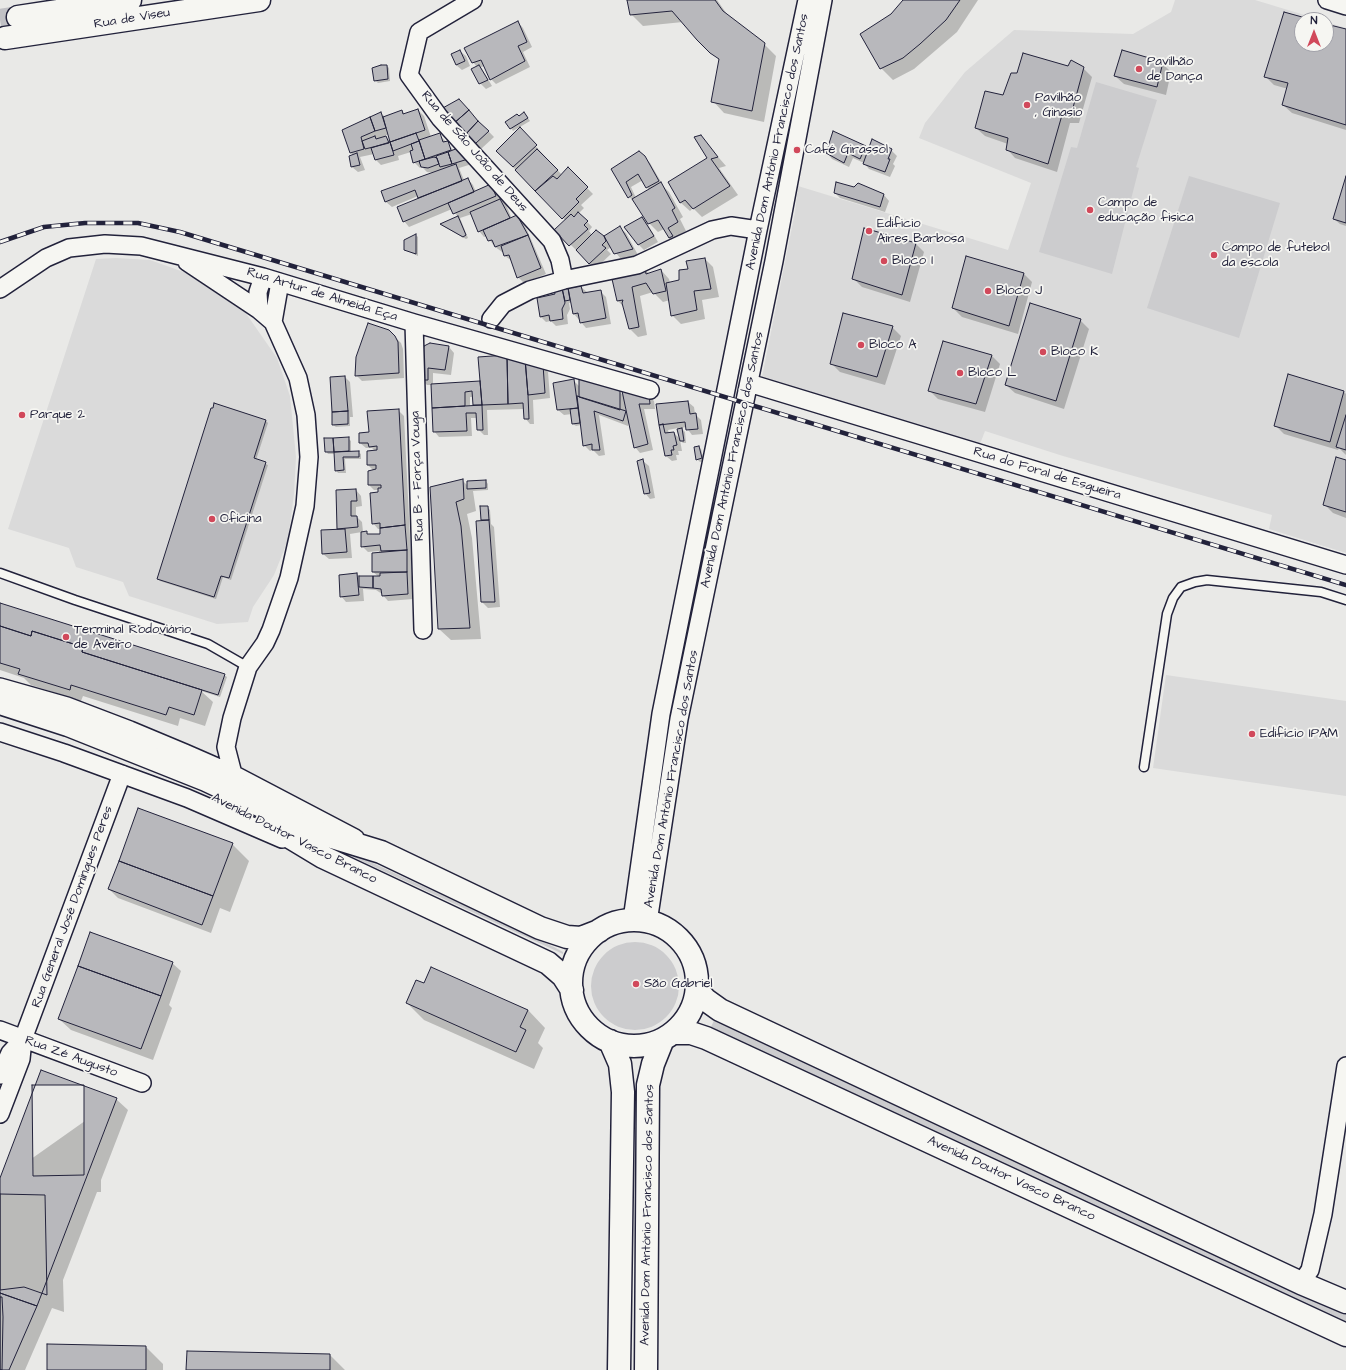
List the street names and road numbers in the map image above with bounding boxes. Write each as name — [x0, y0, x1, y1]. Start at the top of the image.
street label: Rua de Viseu — [93, 5, 171, 33]
street label: Avenida Dom António Francisco dos Santos — [743, 12, 813, 272]
street label: Rua de São João de Deus — [417, 88, 531, 216]
street label: Rua Artur de Almeida Eça — [245, 265, 399, 325]
street label: Avenida Dom António Francisco dos Santos — [698, 330, 768, 590]
street label: Rua B - Força Vouga — [408, 411, 428, 541]
street label: Rua do Foral de Esgueira — [971, 444, 1123, 504]
street label: Avenida Dom António Francisco dos Santos — [642, 649, 702, 909]
street label: Avenida Doutor Vasco Branco — [209, 790, 379, 888]
street label: Rua General José Domingues Peres — [29, 804, 117, 1010]
street label: Rua Zé Augusto — [23, 1033, 119, 1081]
street label: Avenida Dom António Francisco dos Santos — [638, 1084, 658, 1346]
street label: Avenida Doutor Vasco Branco — [925, 1133, 1097, 1225]

